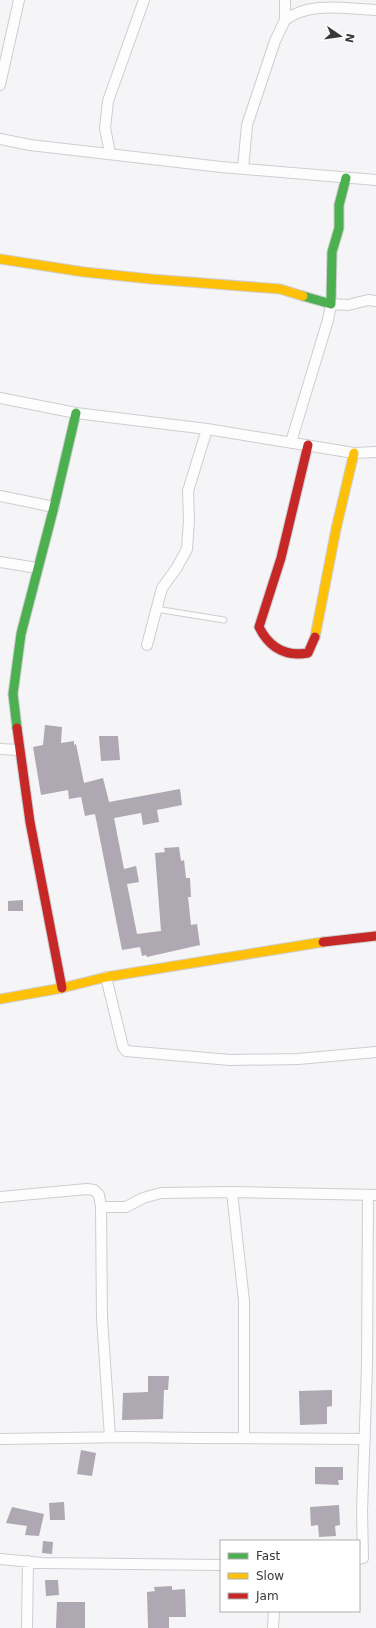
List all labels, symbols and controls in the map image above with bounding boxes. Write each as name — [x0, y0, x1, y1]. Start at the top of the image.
north arrow — [320, 16, 360, 56]
text: N — [342, 32, 357, 44]
legend — [220, 1540, 360, 1612]
text: Fast — [256, 1549, 280, 1563]
text: Slow — [256, 1569, 284, 1583]
text: Jam — [255, 1589, 279, 1603]

